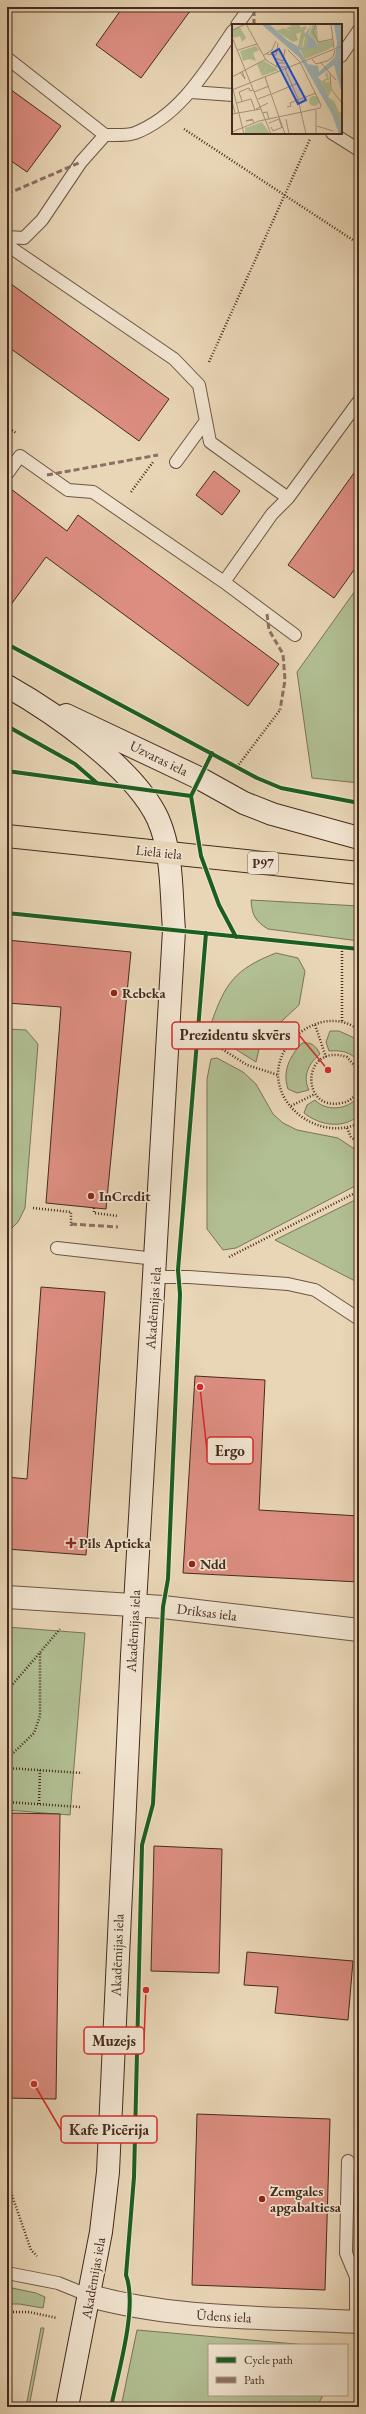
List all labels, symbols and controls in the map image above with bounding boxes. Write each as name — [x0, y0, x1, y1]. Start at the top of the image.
inset map — [232, 24, 342, 134]
street label: Uzvaras iela — [127, 736, 191, 780]
street label: Lielā iela — [135, 841, 184, 863]
road number: P97 — [248, 852, 278, 874]
place label: Rebeka — [122, 984, 166, 1002]
marker: Rebeka — [109, 988, 119, 998]
callout: Prezidentu skvērs — [172, 1022, 299, 1049]
text: Prezidentu skvērs — [180, 1025, 290, 1044]
place label: InCredit — [99, 1187, 151, 1205]
marker: InCredit — [86, 1191, 96, 1201]
street label: Akadēmijas iela — [141, 1266, 165, 1351]
callout: Ergo — [207, 1437, 253, 1464]
text: Ergo — [215, 1441, 245, 1460]
place label: Pils Aptieka — [79, 1534, 152, 1552]
marker: Pils Aptieka — [66, 1538, 76, 1548]
place label: Ndd — [200, 1555, 226, 1573]
marker: Ndd — [187, 1559, 197, 1569]
street label: Akadēmijas iela — [122, 1589, 144, 1674]
street label: Driksas iela — [176, 1599, 239, 1625]
street label: Akadēmijas iela — [107, 1913, 127, 1998]
callout: Muzejs — [84, 2027, 144, 2054]
text: Muzejs — [92, 2031, 136, 2050]
callout: Kafe Picērija — [61, 2116, 157, 2143]
text: Kafe Picērija — [69, 2120, 149, 2139]
place label: Zemgales apgabaltiesa — [270, 2182, 342, 2216]
marker: Zemgales apgabaltiesa — [257, 2194, 267, 2204]
street label: Akadēmijas iela — [77, 2235, 109, 2321]
street label: Ūdens iela — [196, 2306, 253, 2326]
legend — [208, 2344, 348, 2396]
text: Cycle path — [244, 2352, 293, 2368]
text: Path — [244, 2372, 265, 2388]

